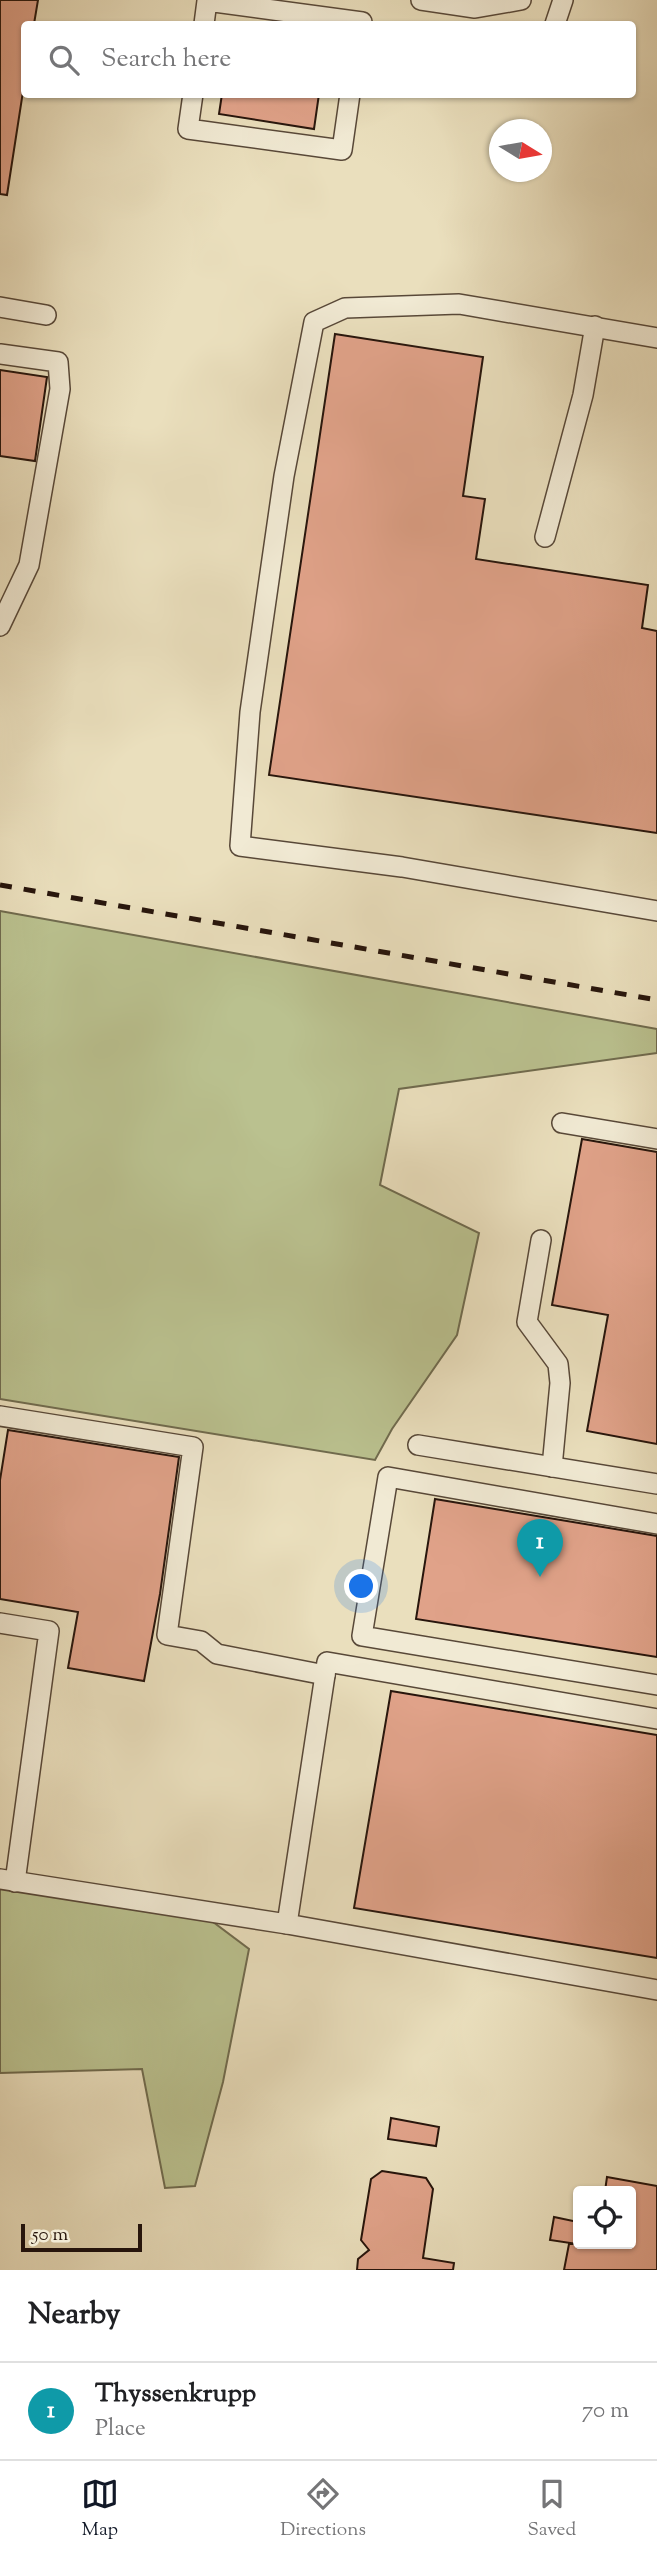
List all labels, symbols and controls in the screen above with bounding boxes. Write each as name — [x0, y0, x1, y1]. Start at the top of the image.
search box — [21, 21, 636, 98]
icon: search — [45, 41, 83, 79]
text: Search here — [101, 41, 231, 78]
north arrow — [489, 119, 552, 182]
pin: 1 — [517, 1519, 563, 1577]
your location — [344, 1569, 378, 1603]
map controls — [573, 2186, 636, 2249]
button: locate — [573, 2186, 636, 2249]
scale bar — [21, 2221, 142, 2253]
text: 50 m — [32, 2222, 68, 2249]
text: Nearby — [28, 2294, 120, 2337]
text: Thyssenkrupp — [95, 2376, 256, 2413]
text: 1 — [47, 2395, 55, 2428]
text: 70 m — [582, 2395, 629, 2428]
text: Place — [95, 2413, 146, 2446]
tab: Map — [81, 2475, 119, 2544]
tab: Directions — [280, 2475, 366, 2544]
tab: Saved — [527, 2475, 576, 2544]

